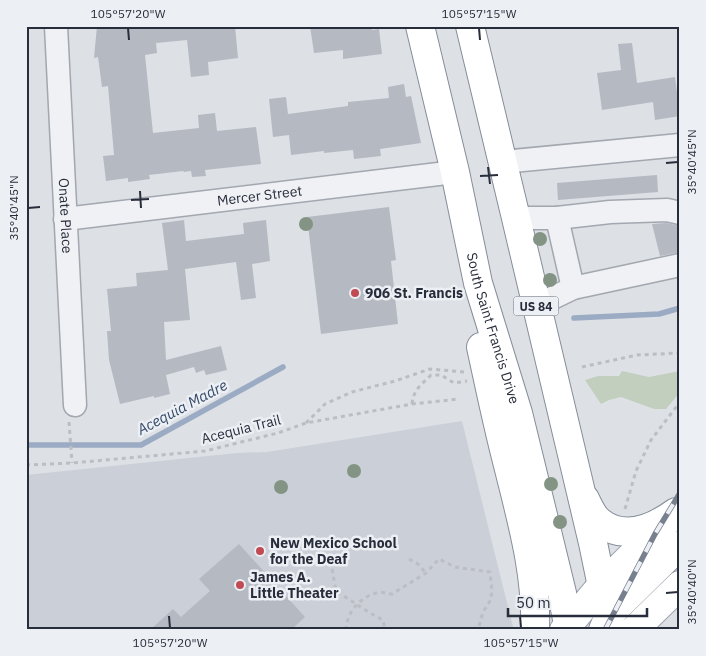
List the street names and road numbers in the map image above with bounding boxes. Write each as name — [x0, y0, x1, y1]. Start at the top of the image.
street label: Onate Place — [55, 178, 76, 254]
street label: Mercer Street — [216, 181, 303, 210]
street label: South Saint Francis Drive — [463, 251, 524, 406]
road number: US 84 — [514, 296, 558, 316]
street label: Acequia Trail — [199, 410, 283, 448]

